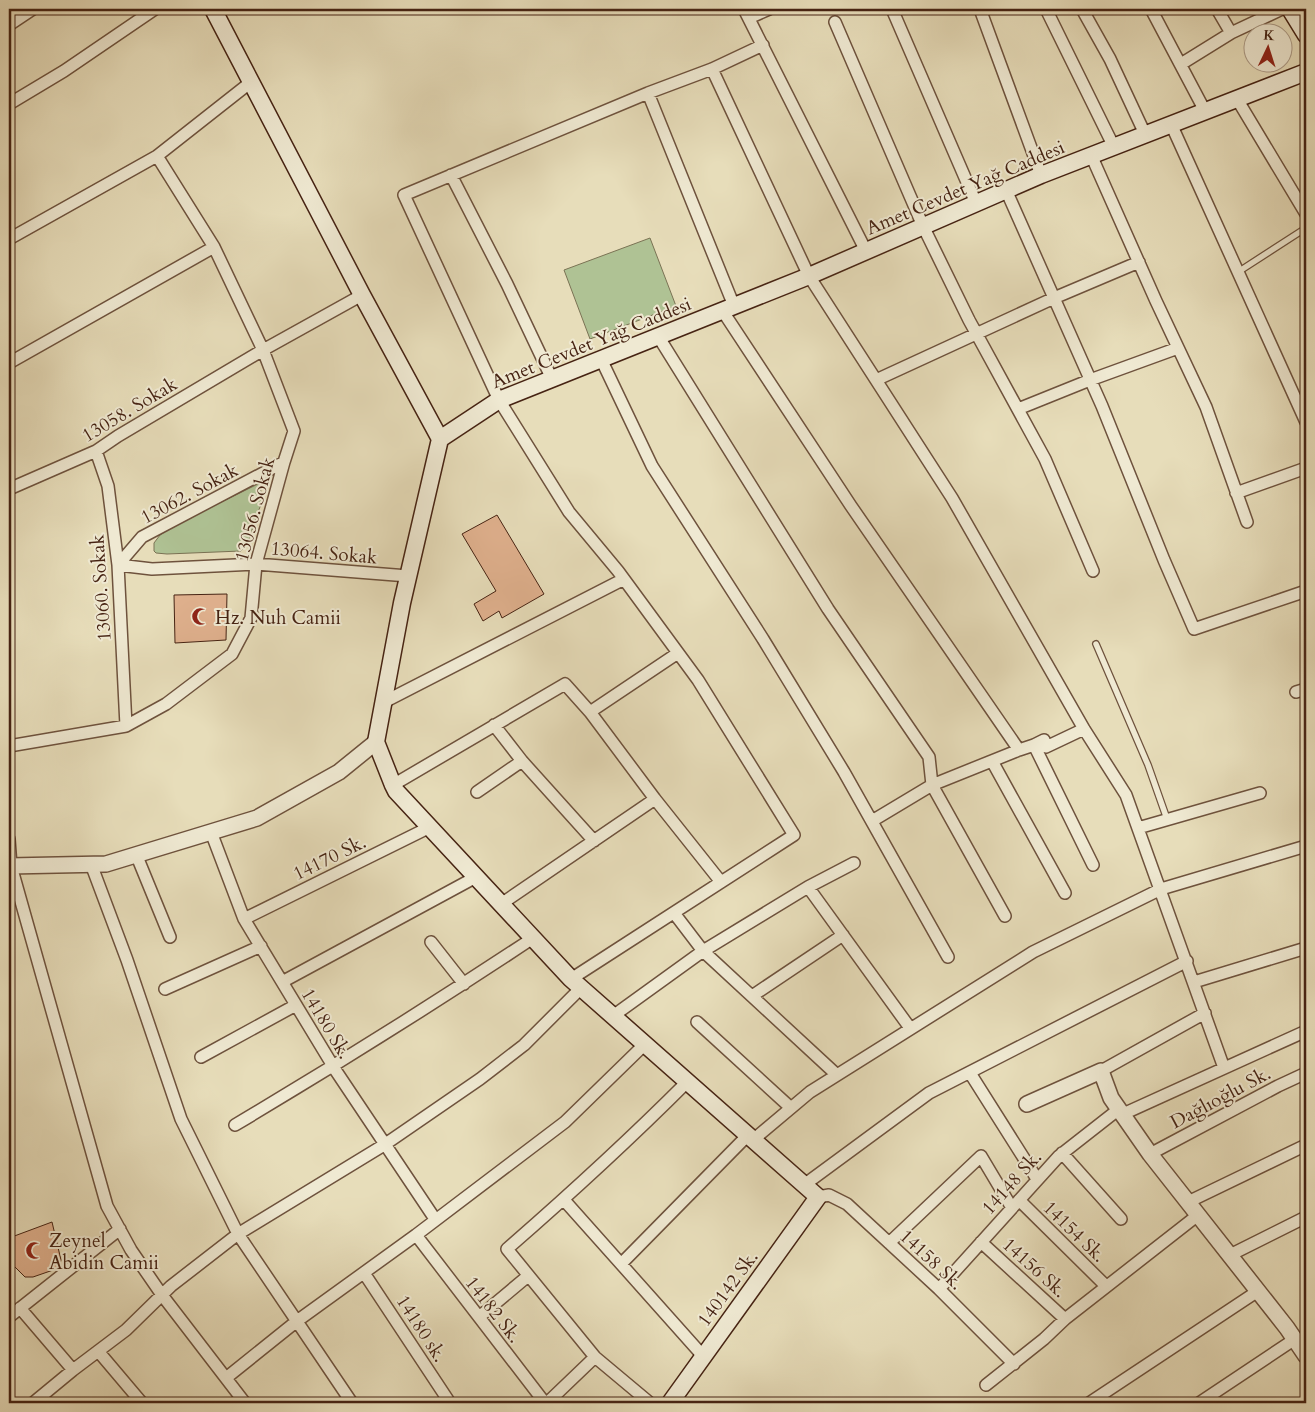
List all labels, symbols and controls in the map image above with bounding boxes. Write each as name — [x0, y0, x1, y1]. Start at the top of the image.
north arrow — [1242, 22, 1292, 72]
text: K — [1263, 26, 1276, 45]
street label: Amet Cevdet Yağ Caddesi — [862, 134, 1069, 242]
street label: Amet Cevdet Yağ Caddesi — [488, 291, 695, 395]
street label: 13058. Sokak — [77, 371, 183, 449]
street label: 13056. Sokak — [229, 453, 282, 564]
street label: 13062. Sokak — [136, 457, 244, 530]
street label: 13060. Sokak — [84, 533, 118, 642]
street label: 13064. Sokak — [270, 535, 379, 571]
place label: Hz. Nuh Camii — [215, 605, 341, 631]
mosque icon: Hz. Nuh Camii — [191, 607, 211, 627]
street label: 14170 Sk. — [289, 829, 370, 887]
street label: 14180 Sk. — [295, 983, 357, 1064]
street label: Dağlıoğlu Sk. — [1166, 1061, 1275, 1135]
street label: 14148 Sk. — [976, 1145, 1048, 1220]
street label: 14154 Sk. — [1037, 1195, 1111, 1268]
street label: 14158 Sk. — [894, 1224, 969, 1296]
place label: Zeynel Abidin Camii — [49, 1228, 159, 1276]
street label: 14156 Sk. — [997, 1232, 1072, 1304]
mosque icon: Zeynel Abidin Camii — [25, 1241, 45, 1261]
street label: 140142 Sk. — [691, 1245, 764, 1332]
street label: 14182 Sk. — [459, 1271, 528, 1348]
street label: 14180 sk. — [390, 1290, 453, 1367]

